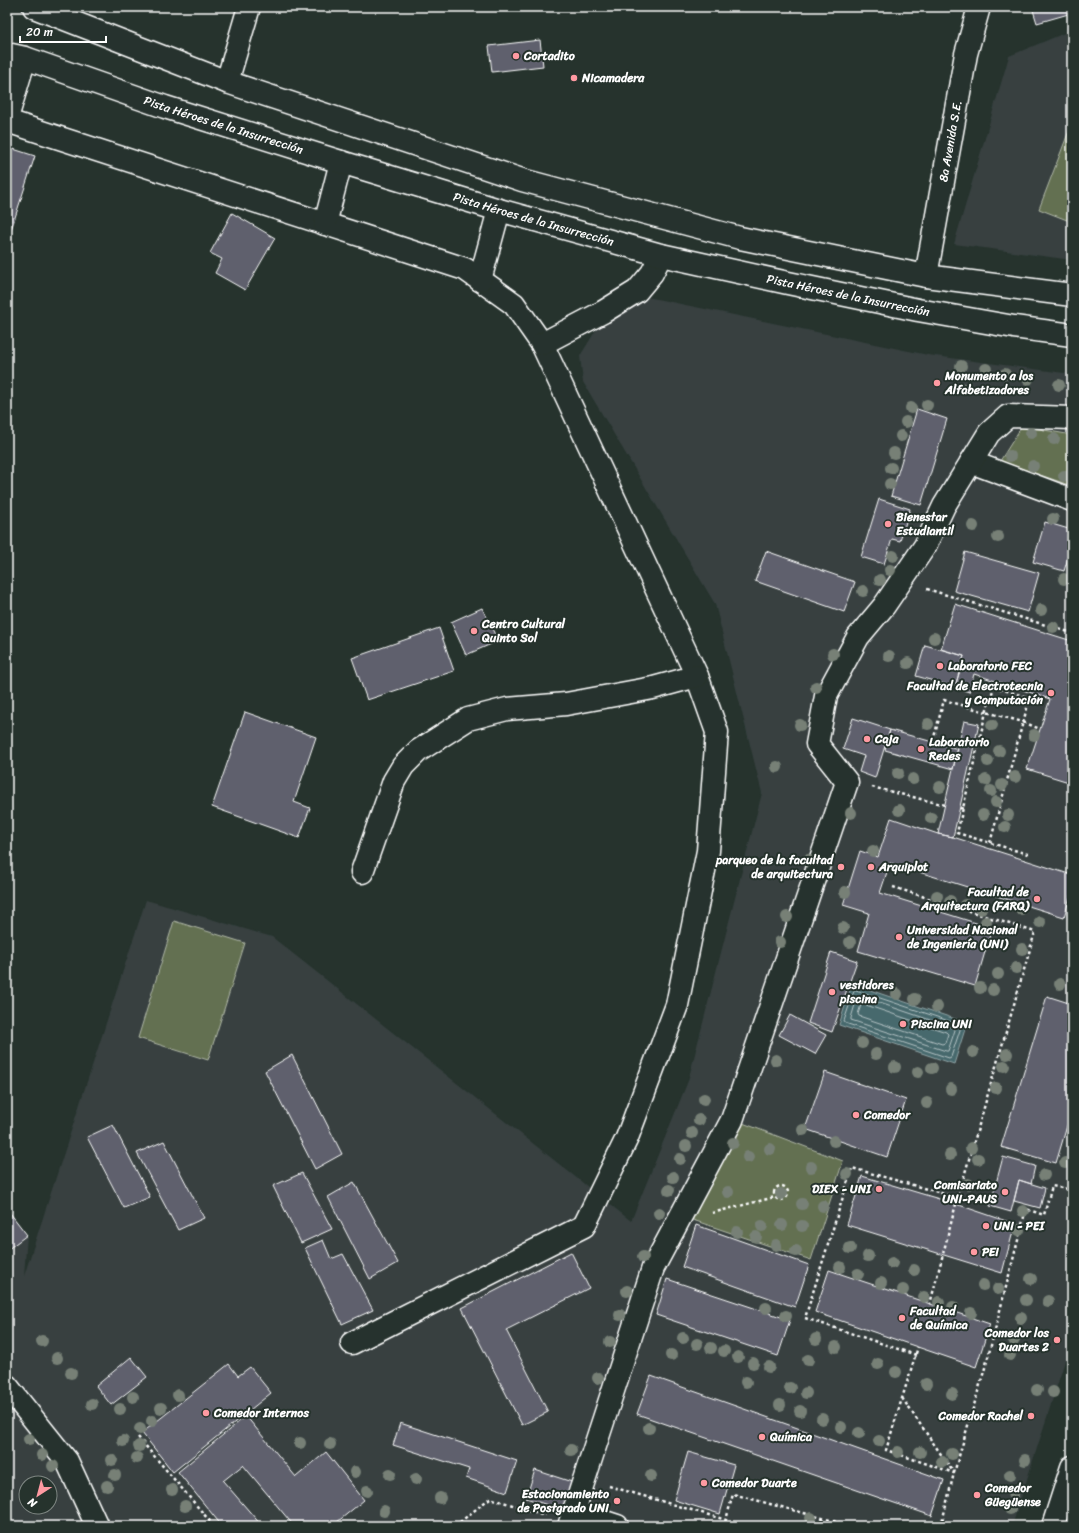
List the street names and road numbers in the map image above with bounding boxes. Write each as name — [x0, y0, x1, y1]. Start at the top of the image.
street label: Pista Héroes de la Insurrección — [141, 89, 307, 161]
street label: 8a Avenida S.E. — [932, 98, 968, 184]
street label: Pista Héroes de la Insurrección — [450, 186, 617, 253]
street label: Pista Héroes de la Insurrección — [765, 268, 932, 323]

